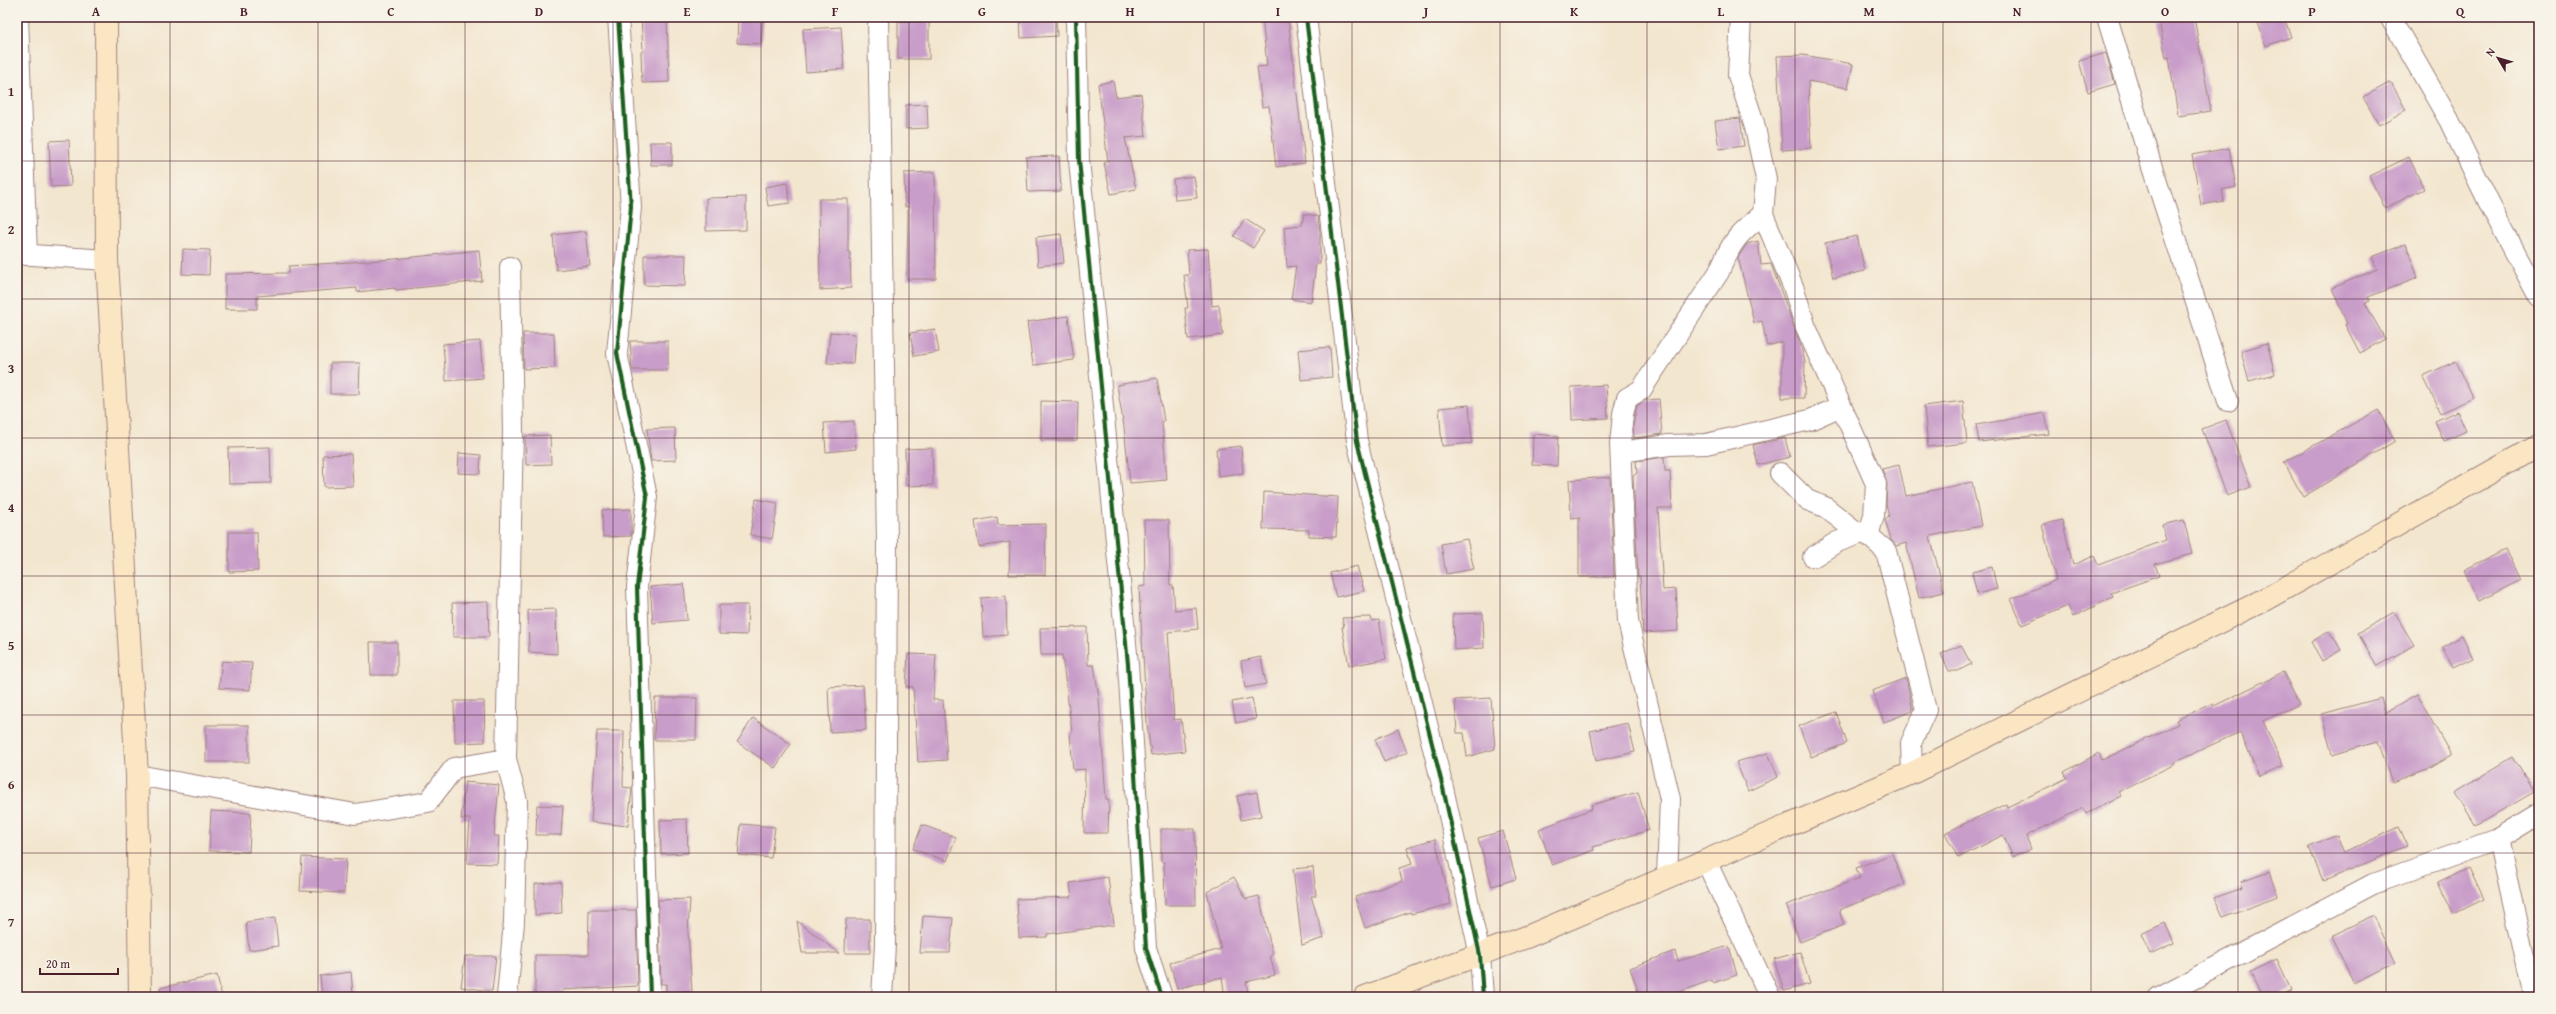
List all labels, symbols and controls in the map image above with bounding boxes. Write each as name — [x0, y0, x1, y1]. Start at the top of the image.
text: A — [92, 2, 101, 21]
text: B — [240, 2, 248, 21]
text: C — [387, 2, 395, 21]
text: D — [535, 2, 543, 21]
text: E — [684, 2, 691, 21]
text: F — [832, 2, 839, 21]
text: G — [978, 2, 986, 21]
text: H — [1125, 2, 1135, 21]
text: I — [1276, 2, 1280, 21]
text: J — [1422, 2, 1429, 21]
text: K — [1570, 2, 1579, 21]
text: L — [1718, 2, 1725, 21]
text: M — [1863, 2, 1875, 21]
text: N — [2013, 2, 2022, 21]
text: O — [2161, 2, 2169, 21]
text: P — [2308, 2, 2316, 21]
text: Q — [2456, 2, 2466, 21]
north arrow — [2478, 38, 2518, 78]
text: N — [2482, 44, 2499, 60]
text: 1 — [8, 82, 14, 101]
text: 2 — [8, 220, 15, 239]
text: 3 — [8, 359, 14, 378]
text: 4 — [8, 498, 15, 517]
text: 5 — [8, 636, 15, 655]
text: 6 — [8, 775, 15, 794]
text: 7 — [8, 913, 15, 932]
scale bar — [40, 950, 118, 976]
text: 20 m — [46, 955, 70, 972]

